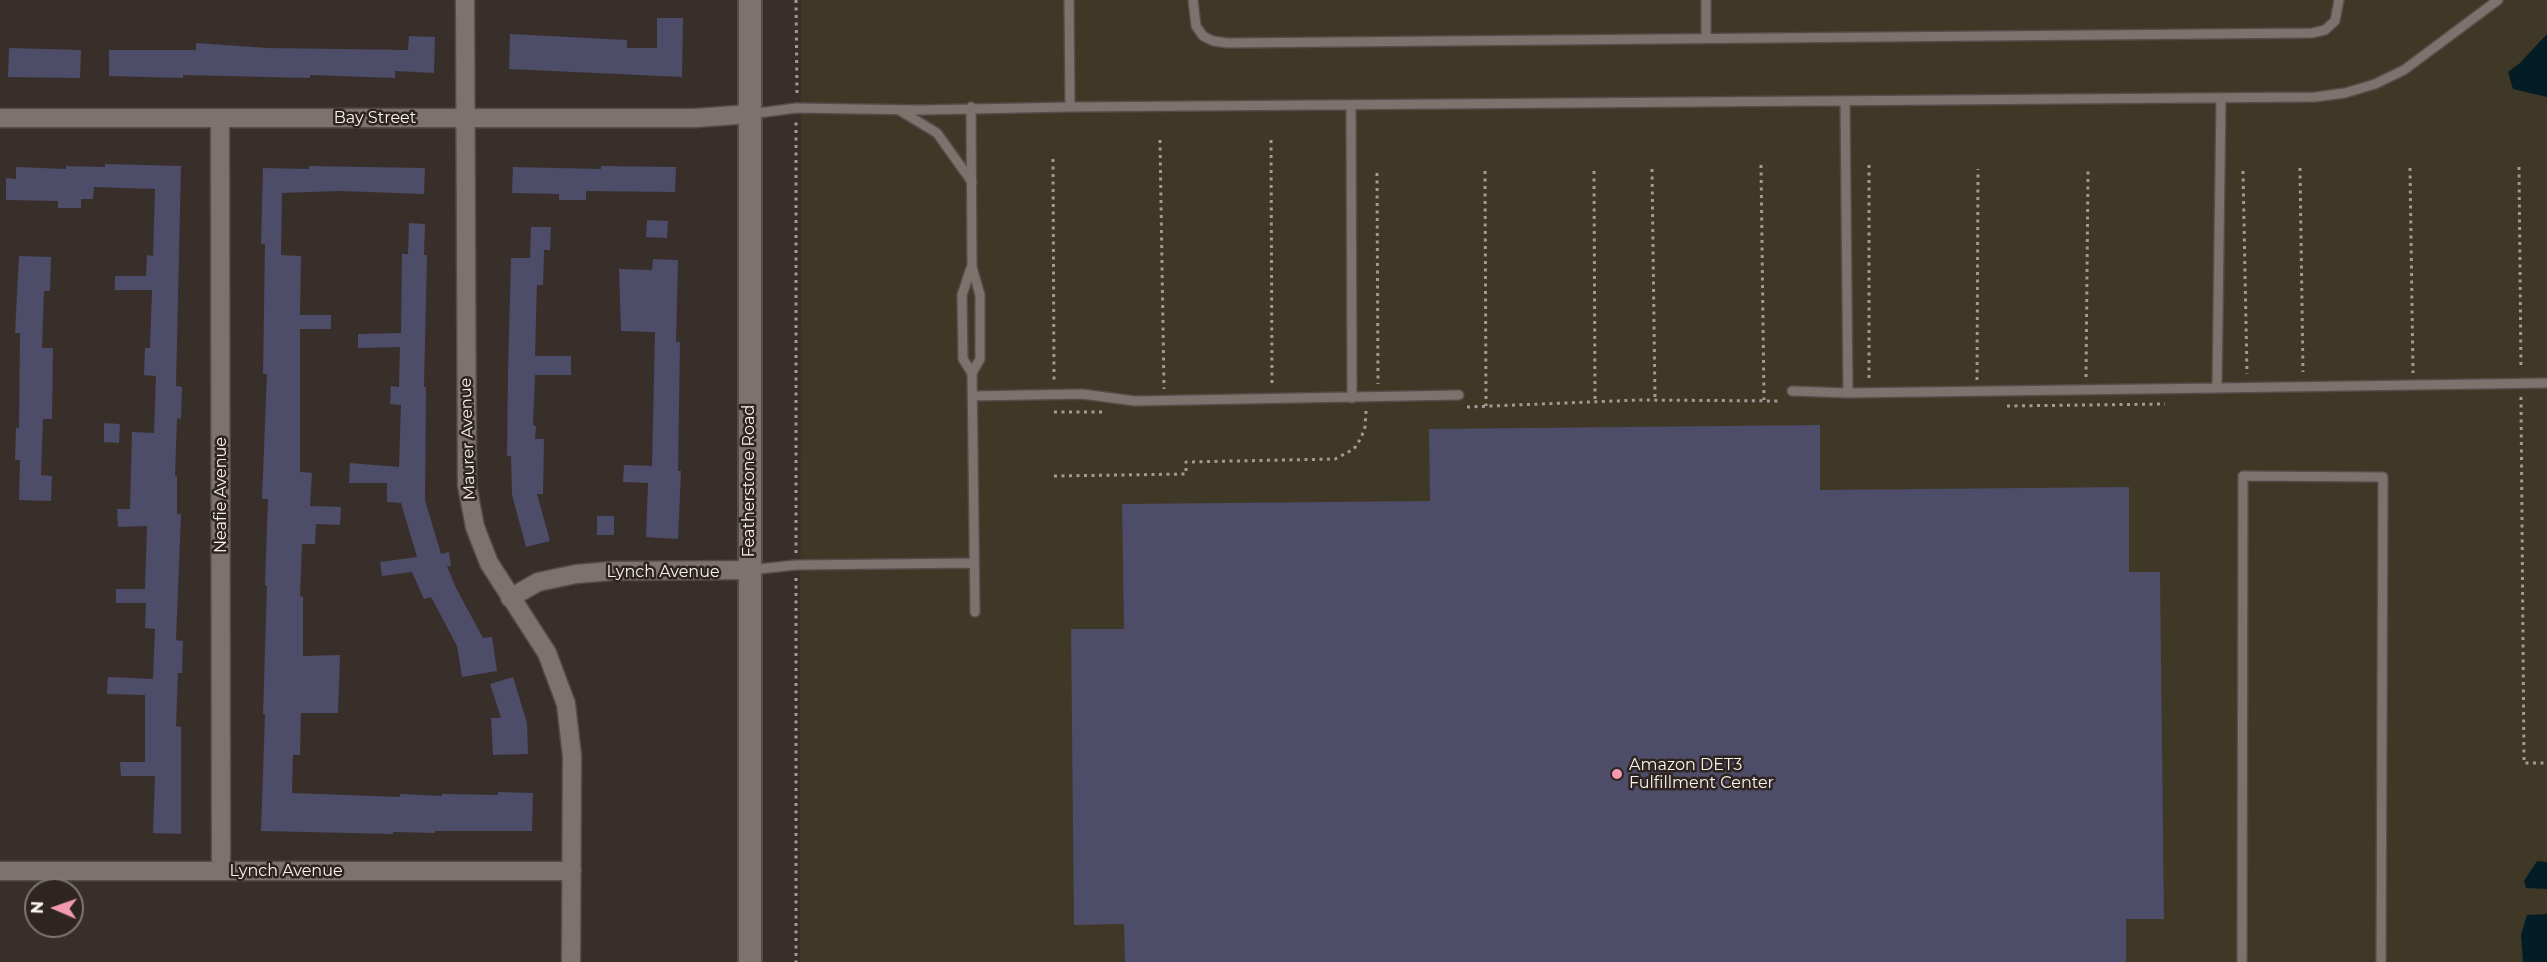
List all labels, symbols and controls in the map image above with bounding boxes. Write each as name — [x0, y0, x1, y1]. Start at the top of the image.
street label: Bay Street — [334, 108, 416, 128]
street label: Maurer Avenue — [456, 378, 480, 500]
street label: Featherstone Road — [739, 405, 759, 557]
street label: Neafie Avenue — [211, 437, 231, 553]
street label: Lynch Avenue — [606, 562, 720, 582]
place label: Amazon DET3 Fulfillment Center — [1629, 755, 1774, 793]
marker: Amazon DET3 Fulfillment Center — [1610, 767, 1624, 781]
street label: Lynch Avenue — [229, 861, 343, 881]
north arrow — [24, 878, 84, 938]
text: N — [28, 901, 47, 914]

